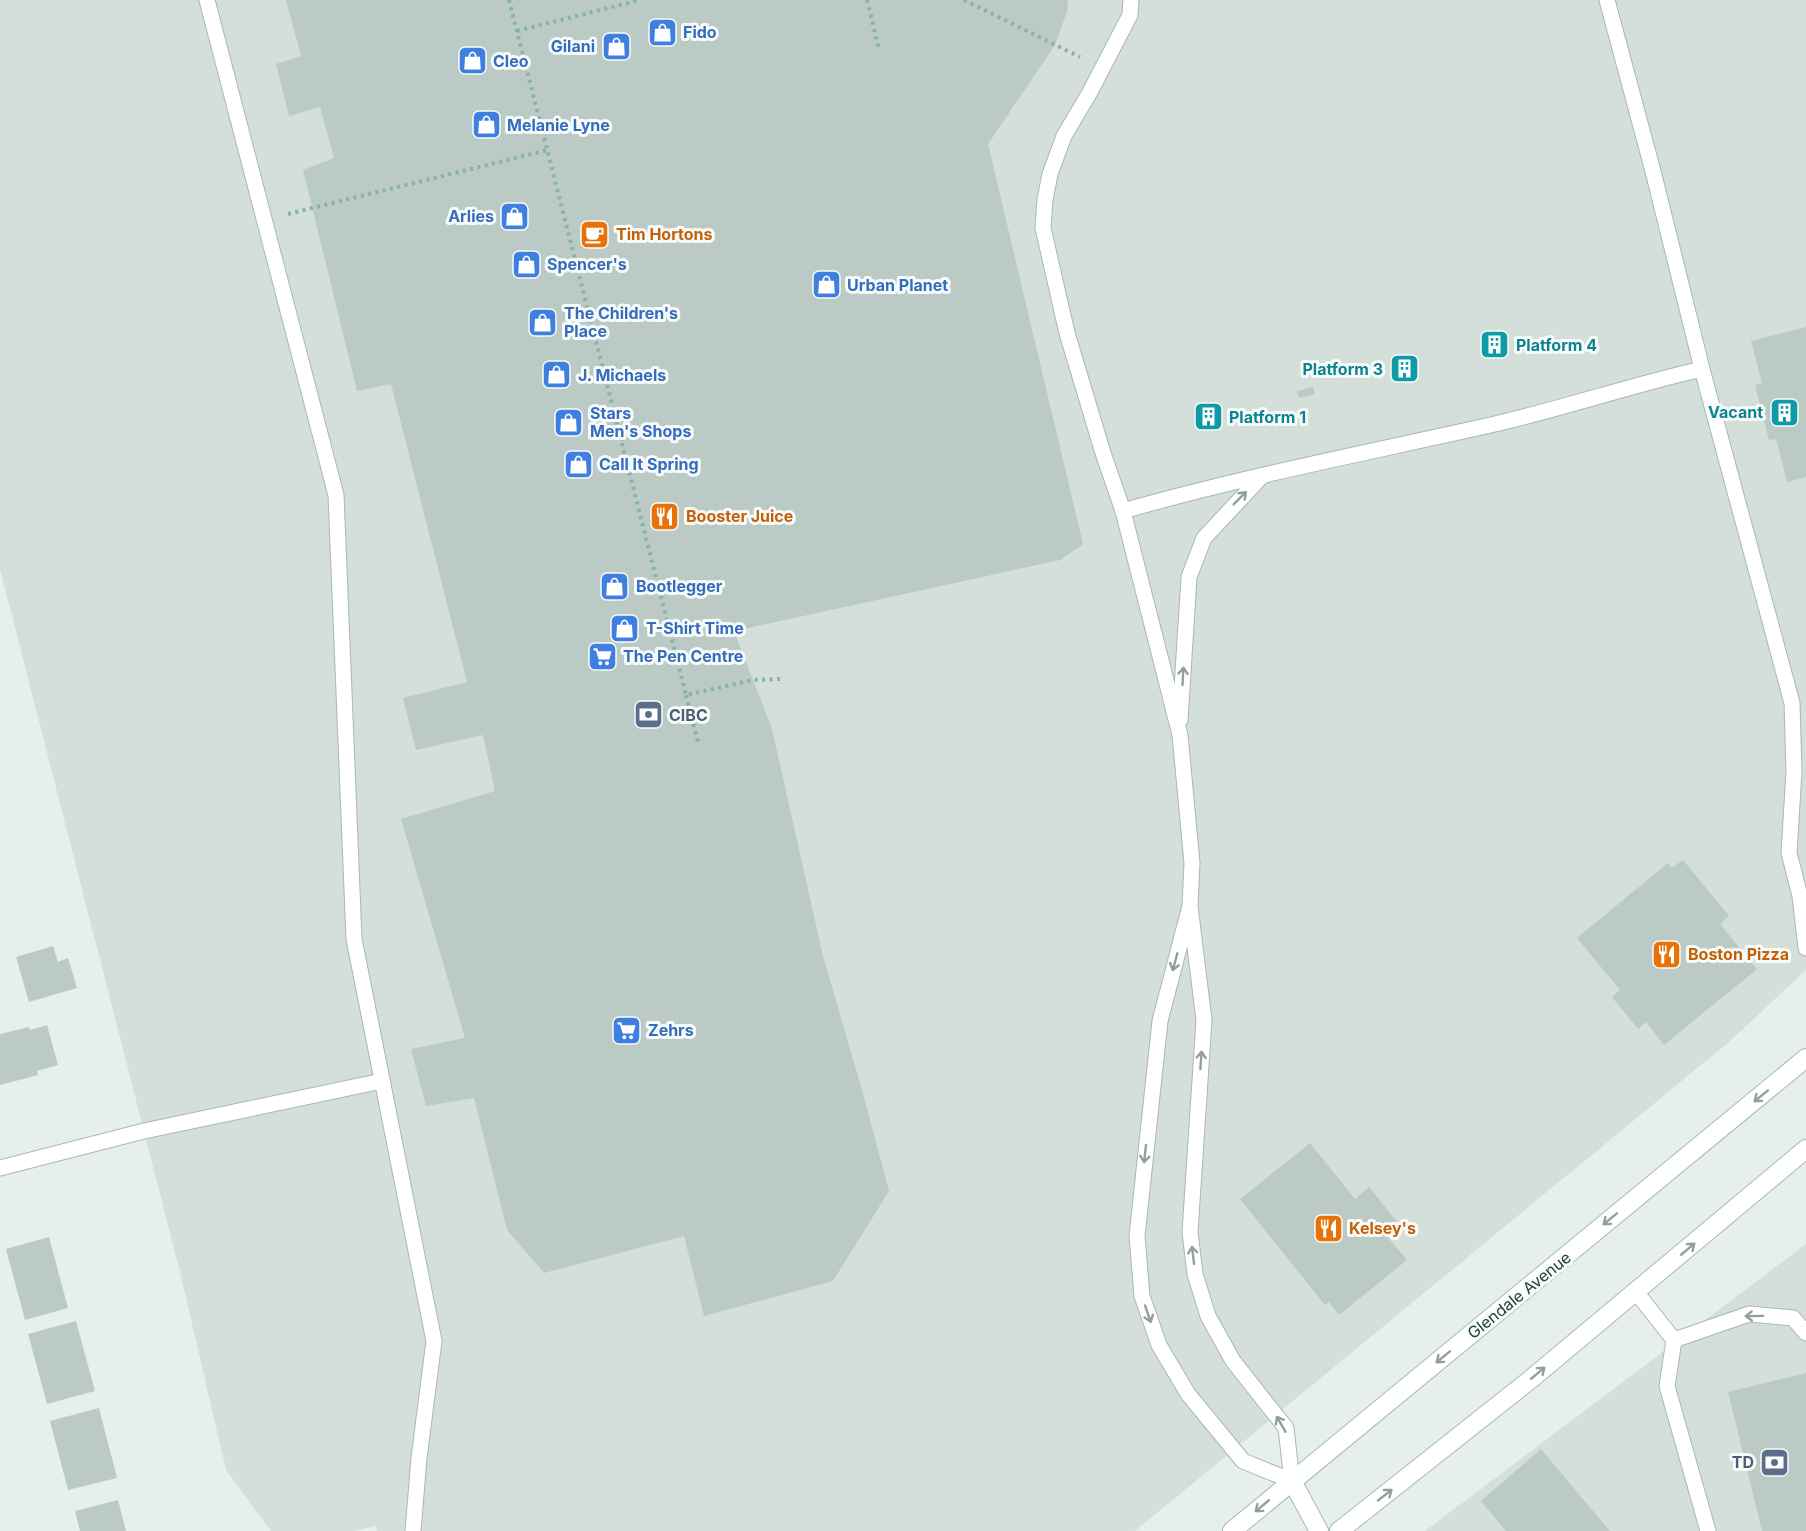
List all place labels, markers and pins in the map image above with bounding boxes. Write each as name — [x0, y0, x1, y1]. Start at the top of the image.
shop icon: Fido — [646, 16, 678, 48]
place label: Fido — [683, 22, 717, 42]
shop icon: Gilani — [600, 30, 632, 62]
place label: Gilani — [551, 36, 595, 56]
shop icon: Cleo — [456, 45, 488, 77]
place label: Cleo — [493, 51, 529, 71]
shop icon: Melanie Lyne — [470, 109, 502, 141]
place label: Melanie Lyne — [507, 115, 610, 135]
shop icon: Arlies — [499, 200, 531, 232]
place label: Arlies — [448, 206, 494, 226]
cafe icon: Tim Hortons — [579, 218, 611, 250]
place label: Tim Hortons — [616, 224, 712, 244]
shop icon: Spencer's — [510, 248, 542, 280]
place label: Spencer's — [547, 254, 627, 274]
shop icon: Urban Planet — [810, 269, 842, 301]
place label: Urban Planet — [847, 275, 948, 295]
place label: The Children's Place — [564, 303, 678, 341]
shop icon: The Children's Place — [527, 306, 559, 338]
building icon: Platform 4 — [1479, 329, 1511, 361]
place label: Platform 4 — [1516, 335, 1597, 355]
building icon: Platform 3 — [1388, 353, 1420, 385]
shop icon: J. Michaels — [541, 359, 573, 391]
place label: Platform 3 — [1302, 359, 1383, 379]
place label: J. Michaels — [578, 365, 666, 385]
building icon: Vacant — [1768, 396, 1800, 428]
building icon: Platform 1 — [1192, 401, 1224, 433]
place label: Vacant — [1708, 402, 1763, 422]
place label: Stars Men's Shops — [590, 403, 691, 441]
shop icon: Stars Men's Shops — [553, 406, 585, 438]
place label: Platform 1 — [1229, 407, 1306, 427]
shop icon: Call It Spring — [562, 448, 594, 480]
place label: Call It Spring — [599, 454, 699, 474]
restaurant icon: Booster Juice — [649, 500, 681, 532]
place label: Booster Juice — [686, 506, 793, 526]
shop icon: Bootlegger — [599, 570, 631, 602]
place label: Bootlegger — [636, 576, 723, 596]
shop icon: T-Shirt Time — [609, 612, 641, 644]
place label: T-Shirt Time — [646, 618, 744, 638]
supermarket icon: The Pen Centre — [586, 640, 618, 672]
place label: The Pen Centre — [623, 646, 743, 666]
bank icon: CIBC — [632, 699, 664, 731]
place label: CIBC — [669, 705, 708, 725]
restaurant icon: Boston Pizza — [1651, 938, 1683, 970]
place label: Boston Pizza — [1688, 944, 1789, 964]
supermarket icon: Zehrs — [611, 1014, 643, 1046]
place label: Zehrs — [648, 1020, 694, 1040]
restaurant icon: Kelsey's — [1312, 1212, 1344, 1244]
place label: Kelsey's — [1349, 1218, 1416, 1238]
bank icon: TD — [1759, 1446, 1791, 1478]
place label: TD — [1732, 1452, 1754, 1472]

